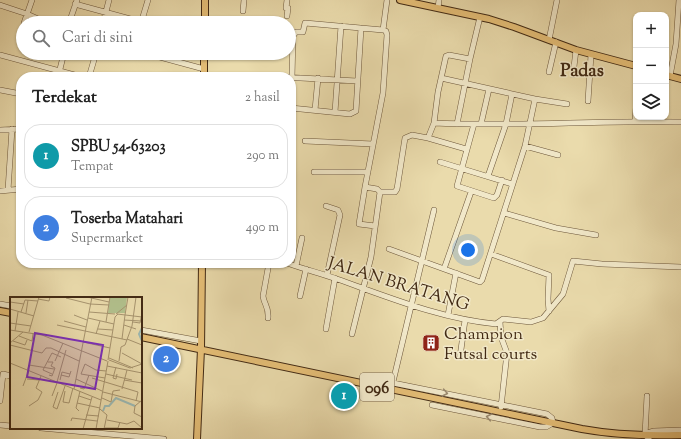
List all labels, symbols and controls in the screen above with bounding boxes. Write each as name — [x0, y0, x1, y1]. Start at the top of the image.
map controls — [633, 12, 669, 120]
button: + — [633, 12, 669, 48]
search box — [16, 16, 296, 60]
icon: search — [30, 27, 52, 49]
text: Cari di sini — [62, 28, 133, 49]
button: − — [633, 48, 669, 84]
district label: Padas — [560, 59, 604, 85]
button: layers — [633, 84, 669, 120]
text: Terdekat — [32, 86, 97, 110]
text: 2 hasil — [245, 89, 280, 107]
text: SPBU 54-63203 — [71, 137, 165, 158]
text: 1 — [44, 147, 48, 165]
text: 290 m — [246, 147, 279, 165]
text: Tempat — [71, 158, 113, 176]
text: Toserba Matahari — [71, 209, 183, 230]
text: 2 — [43, 219, 49, 237]
text: 490 m — [246, 219, 279, 237]
text: Supermarket — [71, 230, 143, 248]
your location — [458, 240, 478, 260]
street label: JALAN BRATANG — [324, 252, 472, 318]
inset map — [10, 297, 142, 429]
place label: Champion Futsal courts — [444, 323, 538, 367]
building icon: Champion Futsal courts — [421, 333, 441, 353]
pin: 2 — [153, 344, 179, 374]
road number: 096 — [360, 373, 394, 401]
pin: 1 — [331, 381, 357, 411]
one-way arrow — [442, 389, 448, 397]
one-way arrow — [486, 413, 492, 422]

